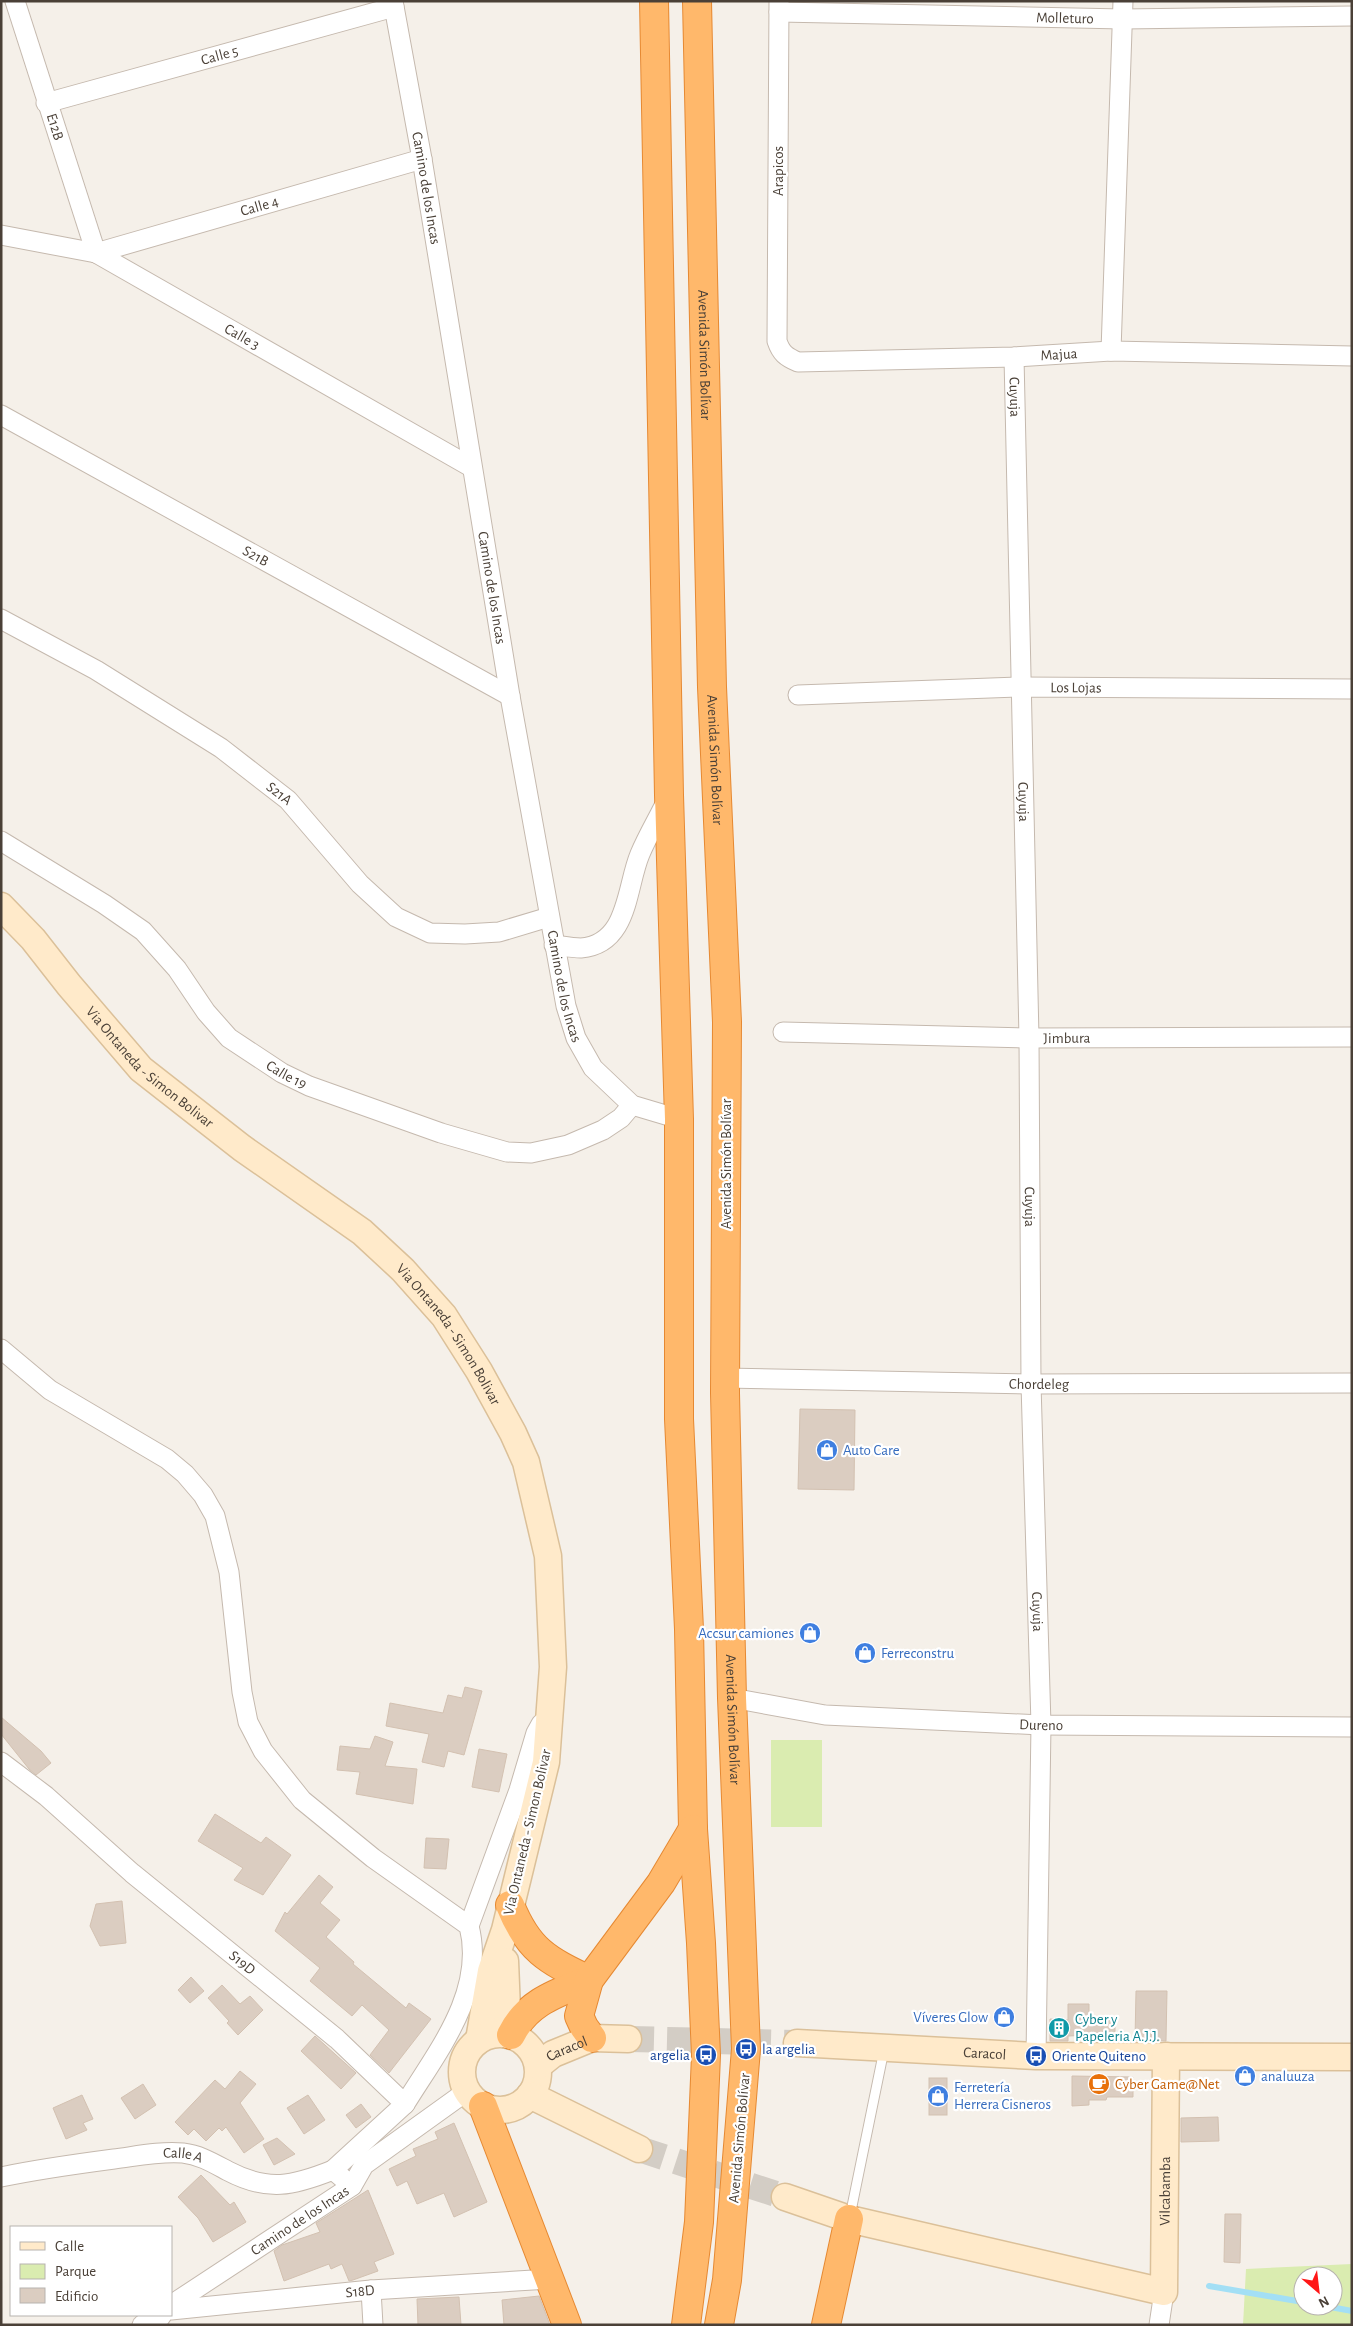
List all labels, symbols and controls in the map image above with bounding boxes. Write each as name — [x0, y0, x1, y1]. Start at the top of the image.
street label: Molleturo — [1036, 10, 1094, 26]
street label: Calle 5 — [199, 43, 240, 68]
street label: E12B — [44, 112, 66, 142]
street label: Camino de los Incas — [409, 131, 443, 245]
street label: Arapicos — [771, 146, 786, 196]
street label: Calle 4 — [239, 194, 280, 219]
street label: Avenida Simón Bolívar — [695, 289, 713, 421]
street label: Calle 3 — [222, 321, 262, 353]
street label: Majua — [1040, 346, 1078, 363]
street label: Cuyuja — [1006, 377, 1022, 417]
street label: Camino de los Incas — [475, 530, 508, 645]
street label: S21B — [240, 543, 271, 569]
street label: Los Lojas — [1050, 680, 1102, 695]
street label: Avenida Simón Bolívar — [704, 694, 725, 826]
street label: S21A — [263, 779, 295, 808]
street label: Cuyuja — [1015, 782, 1031, 822]
street label: Camino de los Incas — [544, 929, 584, 1045]
street label: Via Ontaneda - Simon Bolivar — [83, 1004, 216, 1131]
street label: Jimbura — [1043, 1031, 1091, 1046]
street label: Calle 19 — [263, 1058, 309, 1092]
street label: Avenida Simón Bolívar — [719, 1099, 734, 1229]
street label: Cuyuja — [1022, 1187, 1037, 1227]
street label: Via Ontaneda - Simon Bolivar — [393, 1261, 503, 1408]
street label: Chordeleg — [1009, 1377, 1070, 1392]
shop icon: Auto Care — [815, 1438, 839, 1462]
place label: Auto Care — [843, 1443, 900, 1458]
street label: Cuyuja — [1029, 1592, 1045, 1632]
shop icon: Accsur camiones — [798, 1621, 822, 1645]
place label: Accsur camiones — [698, 1626, 794, 1641]
shop icon: Ferreconstru — [853, 1641, 877, 1665]
place label: Ferreconstru — [881, 1646, 954, 1661]
street label: Avenida Simón Bolívar — [723, 1654, 742, 1785]
street label: Dureno — [1019, 1717, 1063, 1733]
street label: Via Ontaneda - Simon Bolivar — [501, 1748, 554, 1916]
street label: S19D — [226, 1948, 258, 1978]
shop icon: Víveres Glow — [992, 2005, 1016, 2029]
place label: Víveres Glow — [913, 2010, 988, 2025]
place label: Cyber y Papeleria A.J.J. — [1075, 2012, 1160, 2044]
building icon: Cyber y Papeleria A.J.J. — [1047, 2016, 1071, 2040]
street label: Caracol — [543, 2034, 590, 2064]
bus stop icon: la argelia — [734, 2037, 758, 2061]
place label: la argelia — [762, 2042, 815, 2057]
bus stop icon: argelia — [694, 2043, 718, 2067]
bus stop icon: Oriente Quiteno — [1024, 2044, 1048, 2068]
street label: Caracol — [963, 2045, 1007, 2062]
place label: argelia — [650, 2048, 690, 2063]
place label: Oriente Quiteno — [1052, 2049, 1146, 2064]
shop icon: analuuza — [1233, 2064, 1257, 2088]
place label: analuuza — [1261, 2069, 1315, 2084]
street label: Avenida Simón Bolívar — [726, 2072, 753, 2204]
cafe icon: Cyber Game@Net — [1087, 2072, 1111, 2096]
place label: Cyber Game@Net — [1115, 2077, 1220, 2092]
place label: Ferretería Herrera Cisneros — [954, 2080, 1051, 2112]
shop icon: Ferretería Herrera Cisneros — [926, 2084, 950, 2108]
street label: Calle A — [163, 2145, 205, 2166]
street label: Vilcabamba — [1158, 2156, 1173, 2226]
street label: Camino de los Incas — [248, 2183, 352, 2258]
legend — [10, 2226, 172, 2316]
text: Calle — [55, 2239, 84, 2254]
text: Parque — [55, 2264, 96, 2279]
north arrow — [1293, 2266, 1343, 2316]
street label: S18D — [345, 2283, 376, 2301]
text: Edificio — [55, 2289, 98, 2304]
text: N — [1316, 2293, 1331, 2310]

